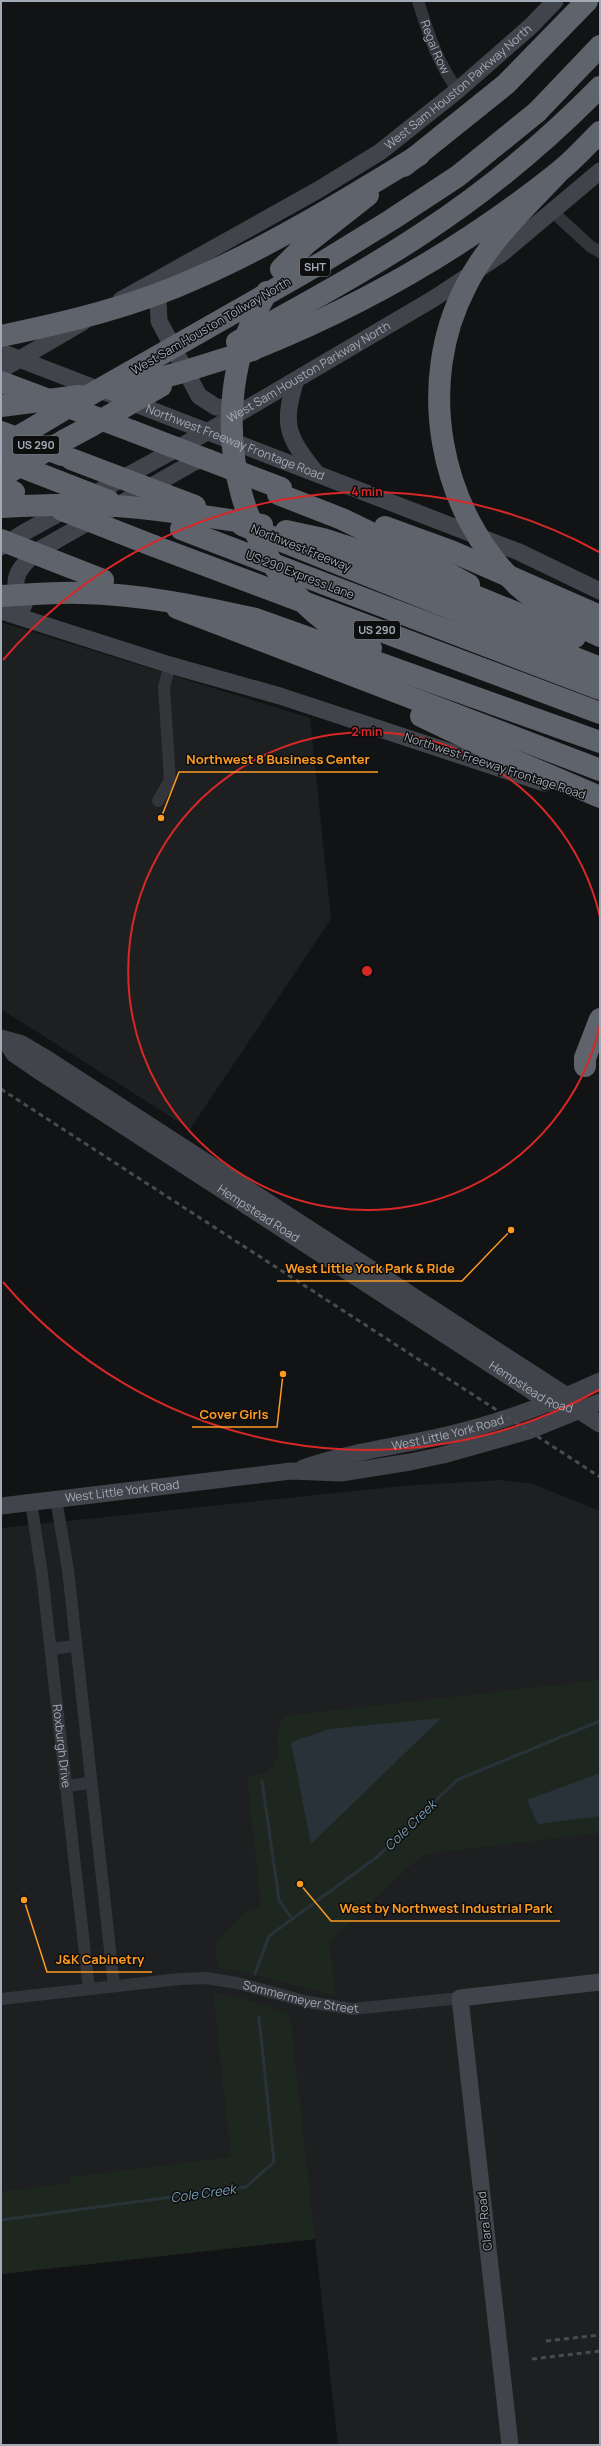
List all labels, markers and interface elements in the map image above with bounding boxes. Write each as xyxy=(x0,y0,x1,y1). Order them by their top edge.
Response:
street label: Regal Row xyxy=(417,18,454,77)
street label: West Sam Houston Parkway North xyxy=(381,20,535,153)
road number: SHT xyxy=(300,258,330,276)
street label: West Sam Houston Tollway North xyxy=(128,273,294,378)
street label: West Sam Houston Parkway North xyxy=(223,317,393,427)
street label: Northwest Freeway Frontage Road xyxy=(144,400,327,484)
road number: US 290 xyxy=(13,436,59,454)
text: 4 min xyxy=(351,483,383,500)
street label: Northwest Freeway xyxy=(249,520,354,576)
street label: US 290 Express Lane xyxy=(243,546,357,603)
road number: US 290 xyxy=(354,621,400,639)
text: 2 min xyxy=(351,723,383,740)
street label: Northwest Freeway Frontage Road xyxy=(402,728,588,803)
callout: Northwest 8 Business Center xyxy=(179,747,378,772)
text: Northwest 8 Business Center xyxy=(186,750,370,768)
centre of rings xyxy=(360,964,374,978)
street label: Hempstead Road xyxy=(214,1180,303,1246)
callout: West Little York Park & Ride xyxy=(277,1256,462,1281)
text: West Little York Park & Ride xyxy=(285,1259,455,1277)
street label: Hempstead Road xyxy=(486,1357,575,1417)
callout: Cover Girls xyxy=(192,1402,277,1427)
text: Cover Girls xyxy=(200,1405,268,1423)
street label: West Little York Road xyxy=(390,1411,506,1454)
street label: West Little York Road xyxy=(64,1476,180,1506)
street label: Roxburgh Drive xyxy=(49,1703,75,1789)
water label: Cole Creek xyxy=(380,1794,442,1854)
callout: West by Northwest Industrial Park xyxy=(331,1896,560,1921)
text: West by Northwest Industrial Park xyxy=(340,1899,553,1917)
callout: J&K Cabinetry xyxy=(47,1947,152,1972)
text: J&K Cabinetry xyxy=(56,1950,145,1968)
street label: Sommermeyer Street xyxy=(241,1976,360,2017)
water label: Cole Creek xyxy=(169,2179,239,2206)
street label: Clara Road xyxy=(473,2190,496,2252)

